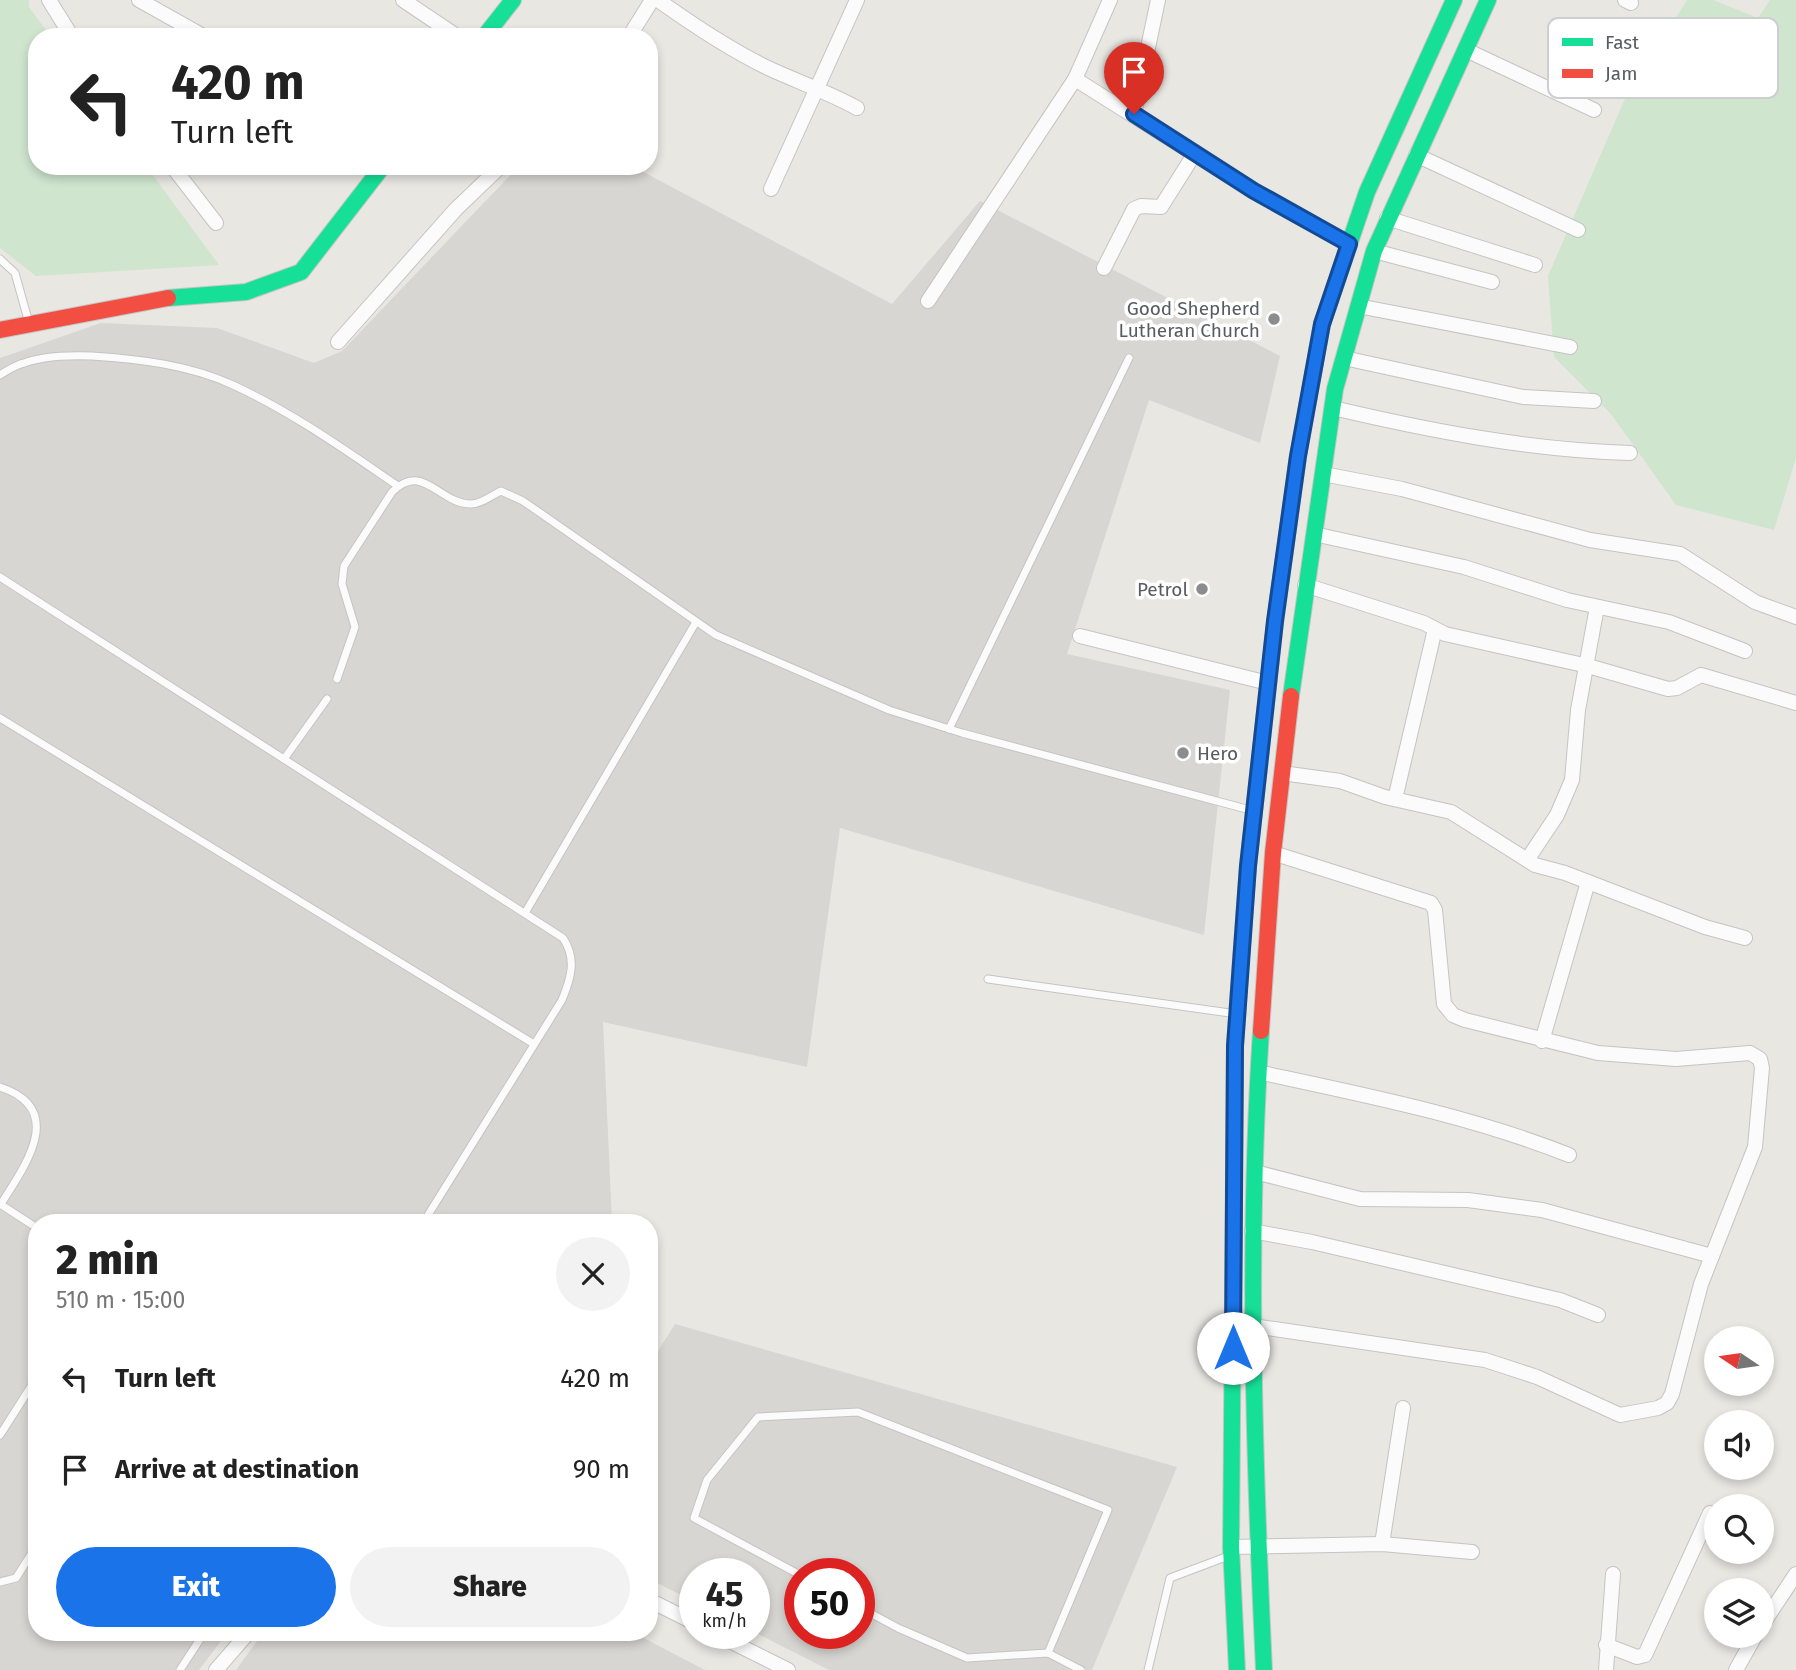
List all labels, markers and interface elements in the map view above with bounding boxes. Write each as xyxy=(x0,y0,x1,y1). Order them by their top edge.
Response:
legend xyxy=(1548,18,1778,98)
text: Fast xyxy=(1605,31,1639,54)
pin xyxy=(1104,42,1164,114)
text: 420 m xyxy=(171,53,305,112)
icon: arrive xyxy=(1115,53,1153,91)
icon: left xyxy=(56,56,147,147)
text: Jam xyxy=(1605,62,1637,85)
text: Turn left xyxy=(171,113,293,151)
place label: Good Shepherd Lutheran Church xyxy=(1119,297,1260,342)
marker: Good Shepherd Lutheran Church xyxy=(1266,311,1282,327)
place label: Petrol xyxy=(1137,578,1188,601)
marker: Petrol xyxy=(1194,581,1210,597)
place label: Hero xyxy=(1197,742,1238,765)
marker: Hero xyxy=(1175,745,1191,761)
text: 2 min xyxy=(56,1235,159,1285)
button: close xyxy=(556,1237,630,1311)
text: 510 m · 15:00 xyxy=(56,1286,185,1314)
position arrow xyxy=(1196,1311,1270,1385)
north arrow xyxy=(1704,1326,1774,1396)
map controls xyxy=(1704,1326,1774,1648)
icon: left xyxy=(56,1360,94,1398)
text: Turn left xyxy=(115,1363,216,1394)
text: 420 m xyxy=(560,1363,630,1394)
button: sound xyxy=(1704,1410,1774,1480)
icon: arrive xyxy=(56,1451,94,1489)
text: Arrive at destination xyxy=(115,1454,359,1485)
text: 90 m xyxy=(573,1454,630,1485)
button: search xyxy=(1704,1494,1774,1564)
button: Exit xyxy=(56,1547,336,1627)
button: Share xyxy=(350,1547,630,1627)
speed limit sign: 50 xyxy=(784,1558,875,1649)
text: 45 xyxy=(705,1573,744,1615)
button: layers xyxy=(1704,1578,1774,1648)
text: km/h xyxy=(702,1610,747,1632)

